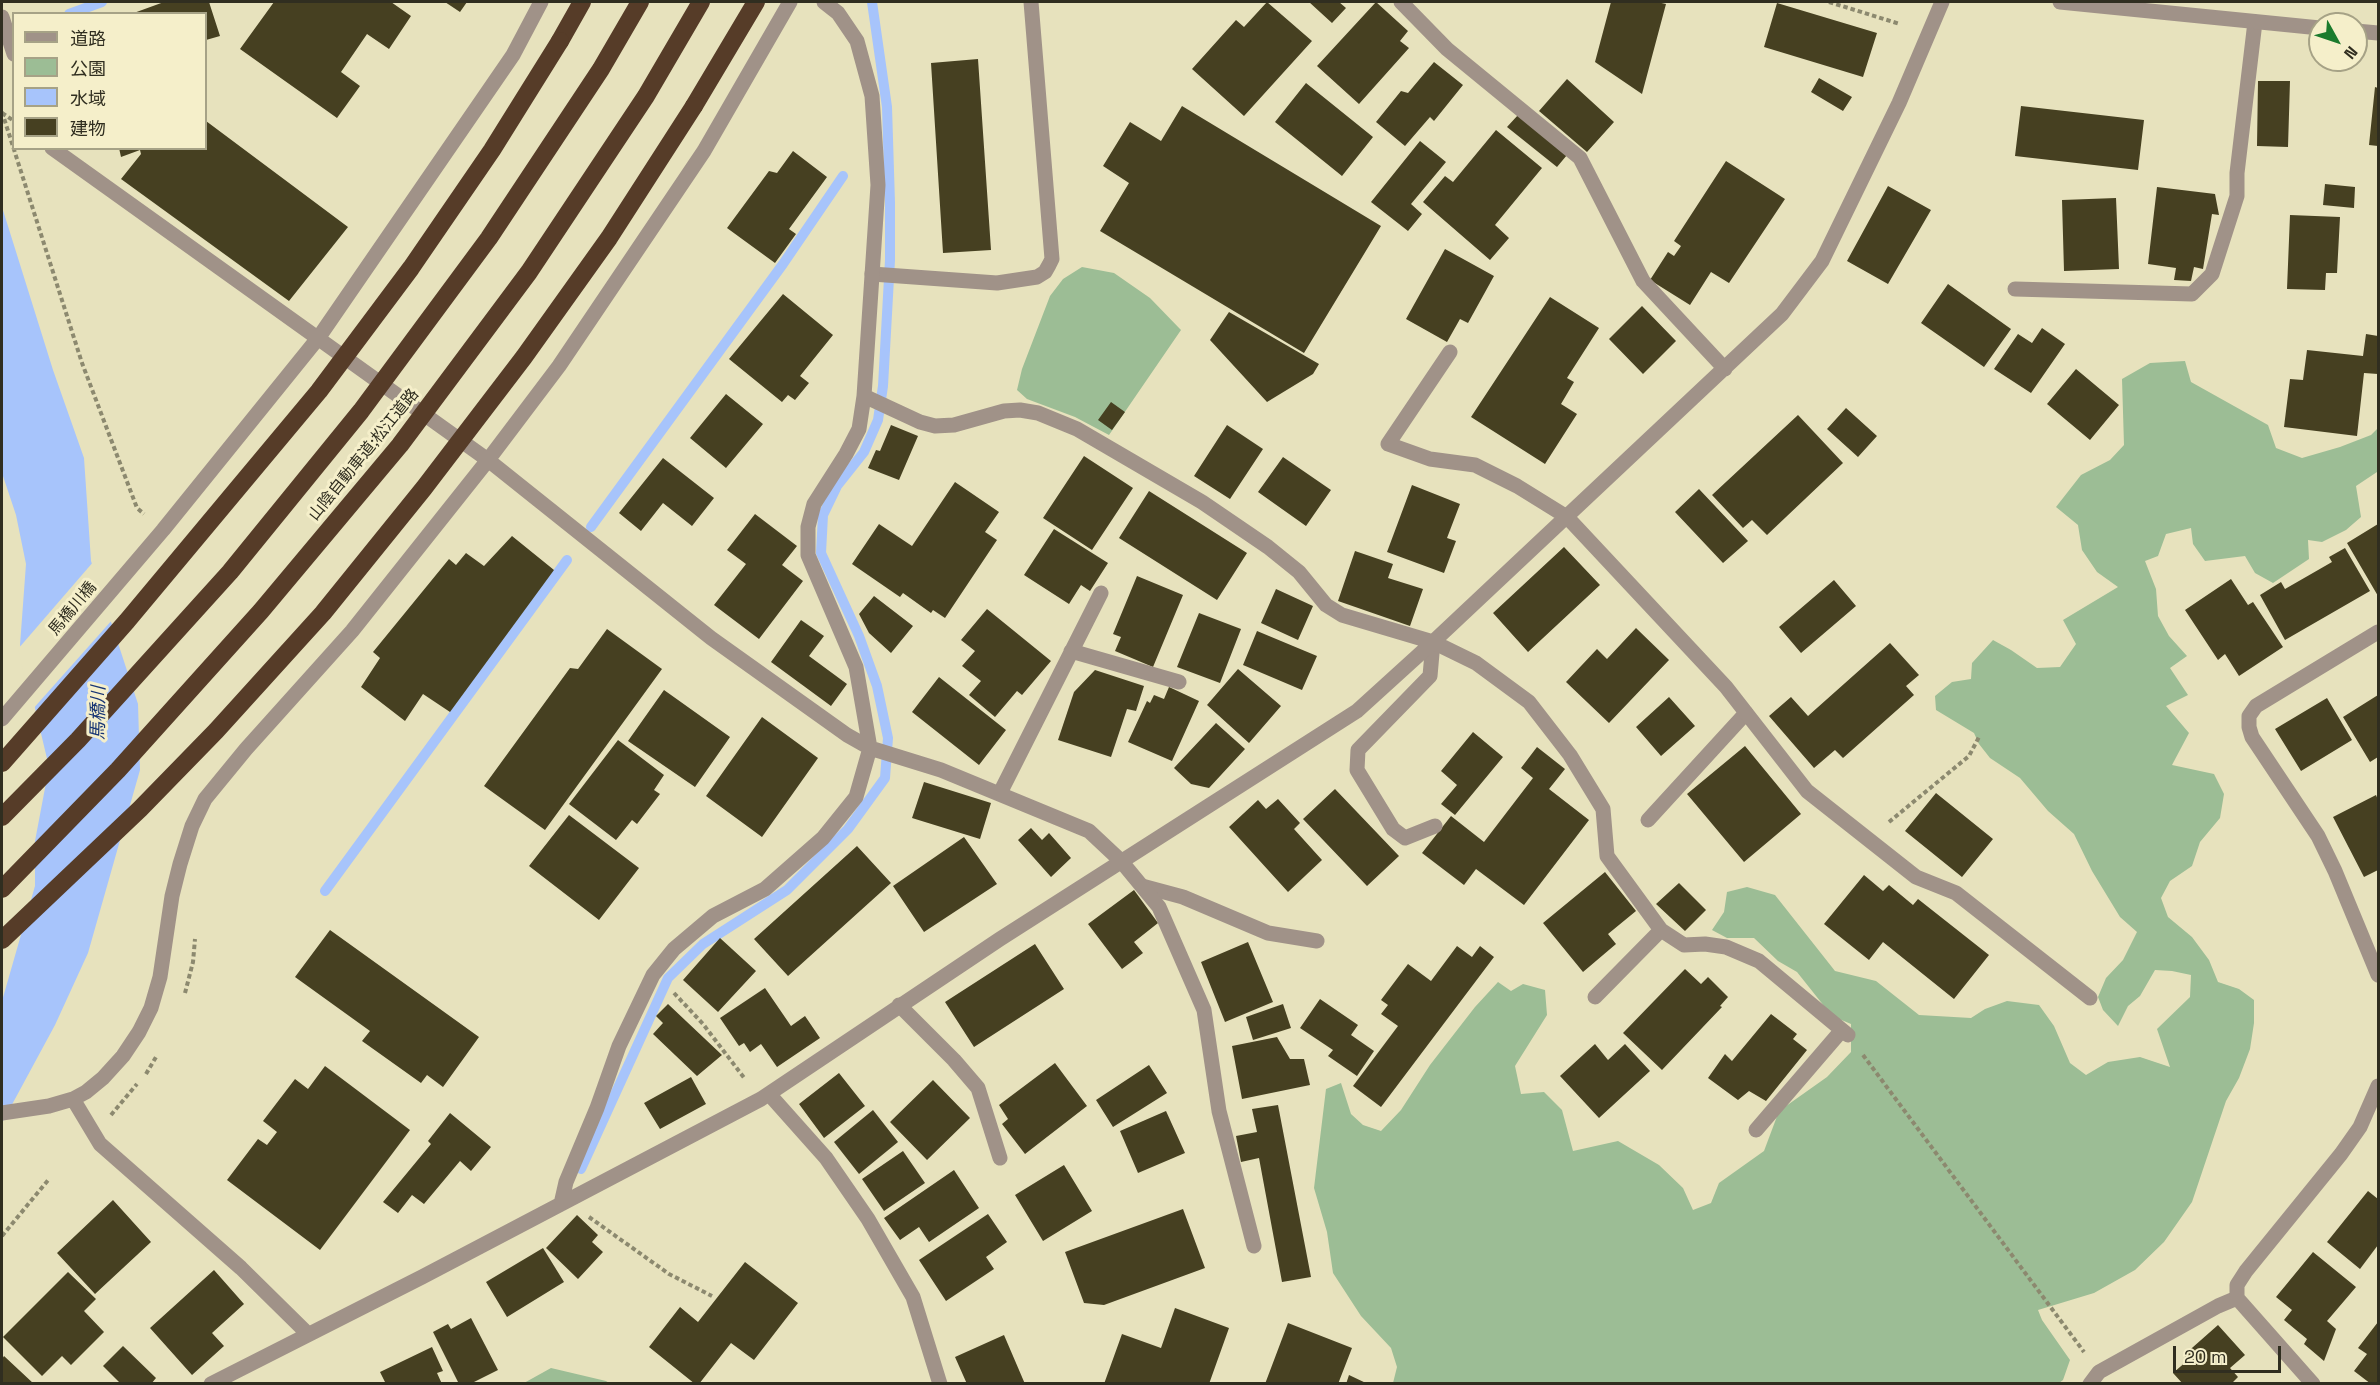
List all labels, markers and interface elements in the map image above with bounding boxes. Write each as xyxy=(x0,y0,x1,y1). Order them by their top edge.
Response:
legend xyxy=(12,12,207,150)
north arrow xyxy=(2308,12,2368,72)
text: 道路 xyxy=(70,27,106,50)
text: N xyxy=(2339,42,2362,63)
text: 公園 xyxy=(70,57,106,80)
text: 水域 xyxy=(70,87,106,110)
text: 建物 xyxy=(70,117,106,140)
street label: 山陰自動車道;松江道路 xyxy=(305,385,423,525)
street label: 馬橋川橋 xyxy=(45,578,101,640)
water label: 馬橋川 xyxy=(88,686,110,740)
scale bar xyxy=(2176,1334,2284,1372)
text: 20 m xyxy=(2184,1345,2227,1368)

